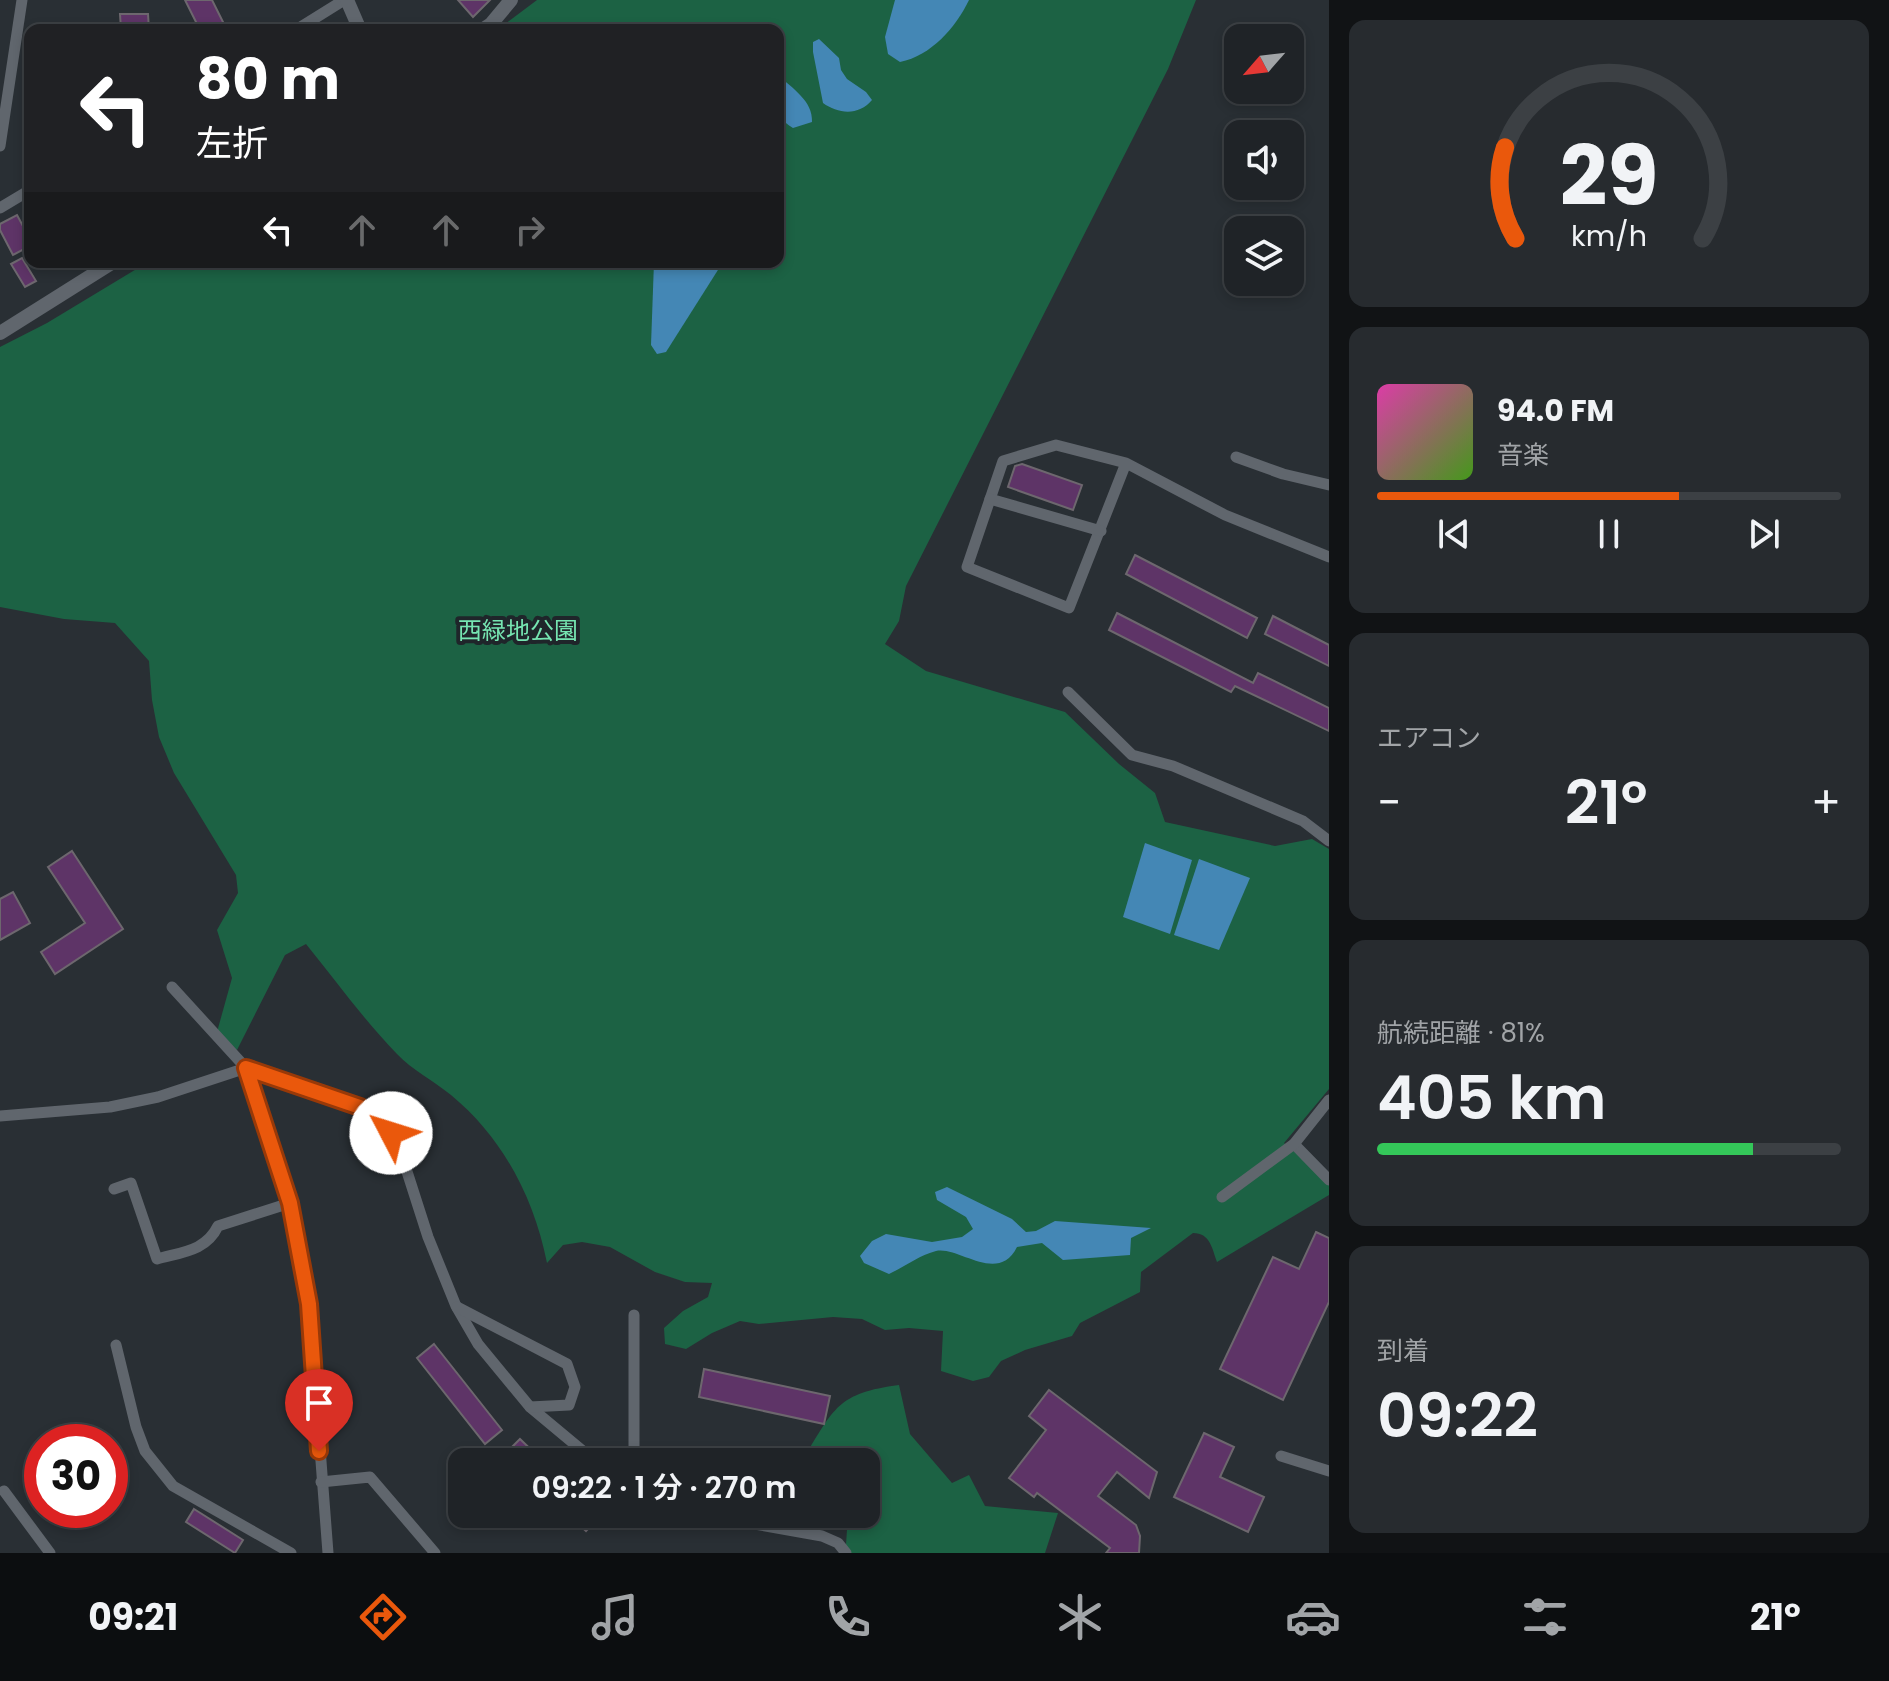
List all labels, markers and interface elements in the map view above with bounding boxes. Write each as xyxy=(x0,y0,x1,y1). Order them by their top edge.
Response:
north arrow xyxy=(1224,24,1304,104)
map controls xyxy=(1224,24,1304,296)
text: 80 m xyxy=(196,40,340,119)
icon: left xyxy=(64,56,168,160)
text: 左折 xyxy=(196,118,268,169)
text: 29 xyxy=(1560,118,1658,234)
button: sound xyxy=(1224,120,1304,200)
icon: left xyxy=(256,208,300,252)
icon: ahead xyxy=(340,208,384,252)
icon: ahead xyxy=(424,208,468,252)
icon: right xyxy=(508,208,552,252)
button: layers xyxy=(1224,216,1304,296)
text: km/h xyxy=(1571,216,1647,256)
text: 94.0 FM xyxy=(1497,389,1614,432)
text: 音楽 xyxy=(1497,437,1549,473)
icon: previous xyxy=(1432,512,1476,556)
icon: pause xyxy=(1587,512,1631,556)
icon: next xyxy=(1742,512,1786,556)
park label: 西緑地公園 xyxy=(458,614,578,647)
text: エアコン xyxy=(1377,720,1481,756)
text: 21° xyxy=(1565,761,1648,845)
text: − xyxy=(1377,772,1401,833)
text: + xyxy=(1811,772,1841,833)
text: 航続距離 · 81% xyxy=(1377,1015,1545,1051)
text: 405 km xyxy=(1377,1056,1606,1140)
position arrow xyxy=(349,1091,433,1175)
text: 到着 xyxy=(1377,1333,1429,1369)
pin xyxy=(285,1369,353,1451)
text: 09:22 xyxy=(1377,1374,1538,1458)
icon: arrive xyxy=(297,1381,341,1425)
speed limit sign: 30 xyxy=(24,1424,128,1528)
text: 09:22 · 1 分 · 270 m xyxy=(532,1466,796,1509)
icon: directions xyxy=(355,1589,411,1645)
icon: music xyxy=(587,1589,643,1645)
icon: phone xyxy=(820,1589,876,1645)
icon: climate xyxy=(1052,1589,1108,1645)
icon: car xyxy=(1285,1589,1341,1645)
icon: filters xyxy=(1517,1589,1573,1645)
text: 09:21 xyxy=(88,1592,178,1643)
text: 21° xyxy=(1750,1592,1801,1643)

